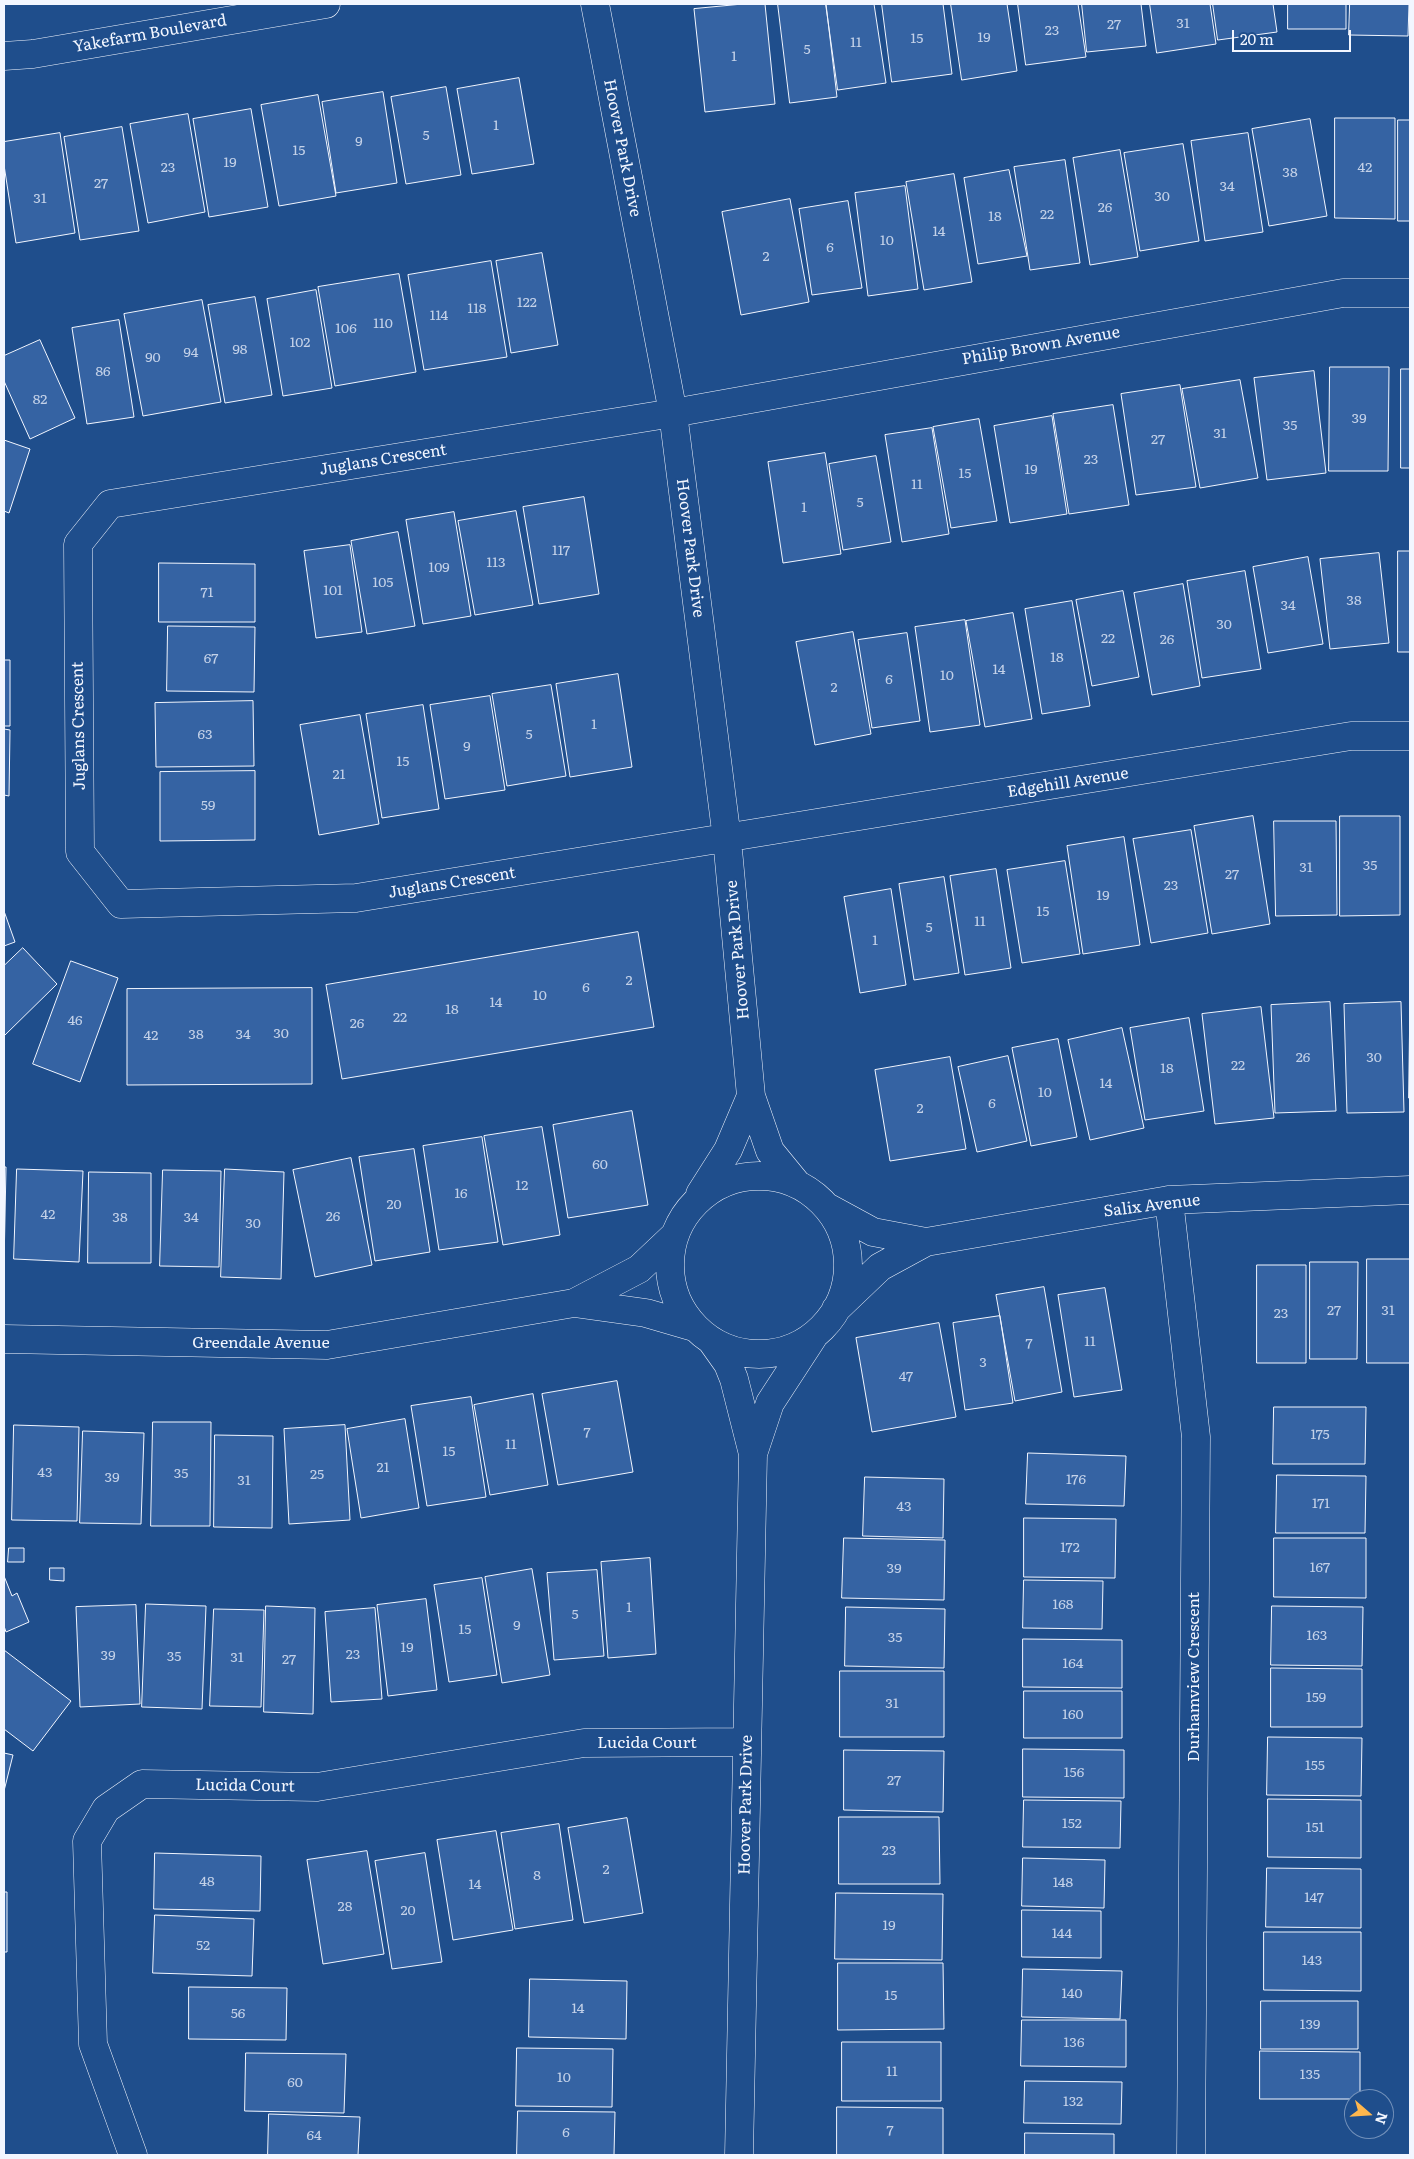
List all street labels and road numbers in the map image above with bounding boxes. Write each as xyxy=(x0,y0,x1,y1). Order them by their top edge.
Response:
street label: Yakefarm Boulevard xyxy=(72,11,228,57)
street label: Hoover Park Drive xyxy=(599,77,645,219)
street label: Philip Brown Avenue xyxy=(960,323,1122,369)
street label: Juglans Crescent xyxy=(318,440,448,480)
street label: Hoover Park Drive xyxy=(672,477,708,619)
street label: Juglans Crescent xyxy=(68,662,90,790)
street label: Edgehill Avenue xyxy=(1006,764,1130,802)
street label: Juglans Crescent xyxy=(387,863,517,903)
street label: Hoover Park Drive xyxy=(722,879,754,1021)
street label: Salix Avenue xyxy=(1103,1191,1201,1221)
street label: Greendale Avenue xyxy=(192,1333,330,1353)
street label: Durhamview Crescent xyxy=(1184,1592,1204,1762)
street label: Lucida Court xyxy=(597,1733,697,1753)
street label: Hoover Park Drive xyxy=(735,1735,757,1875)
street label: Lucida Court xyxy=(195,1776,295,1796)

